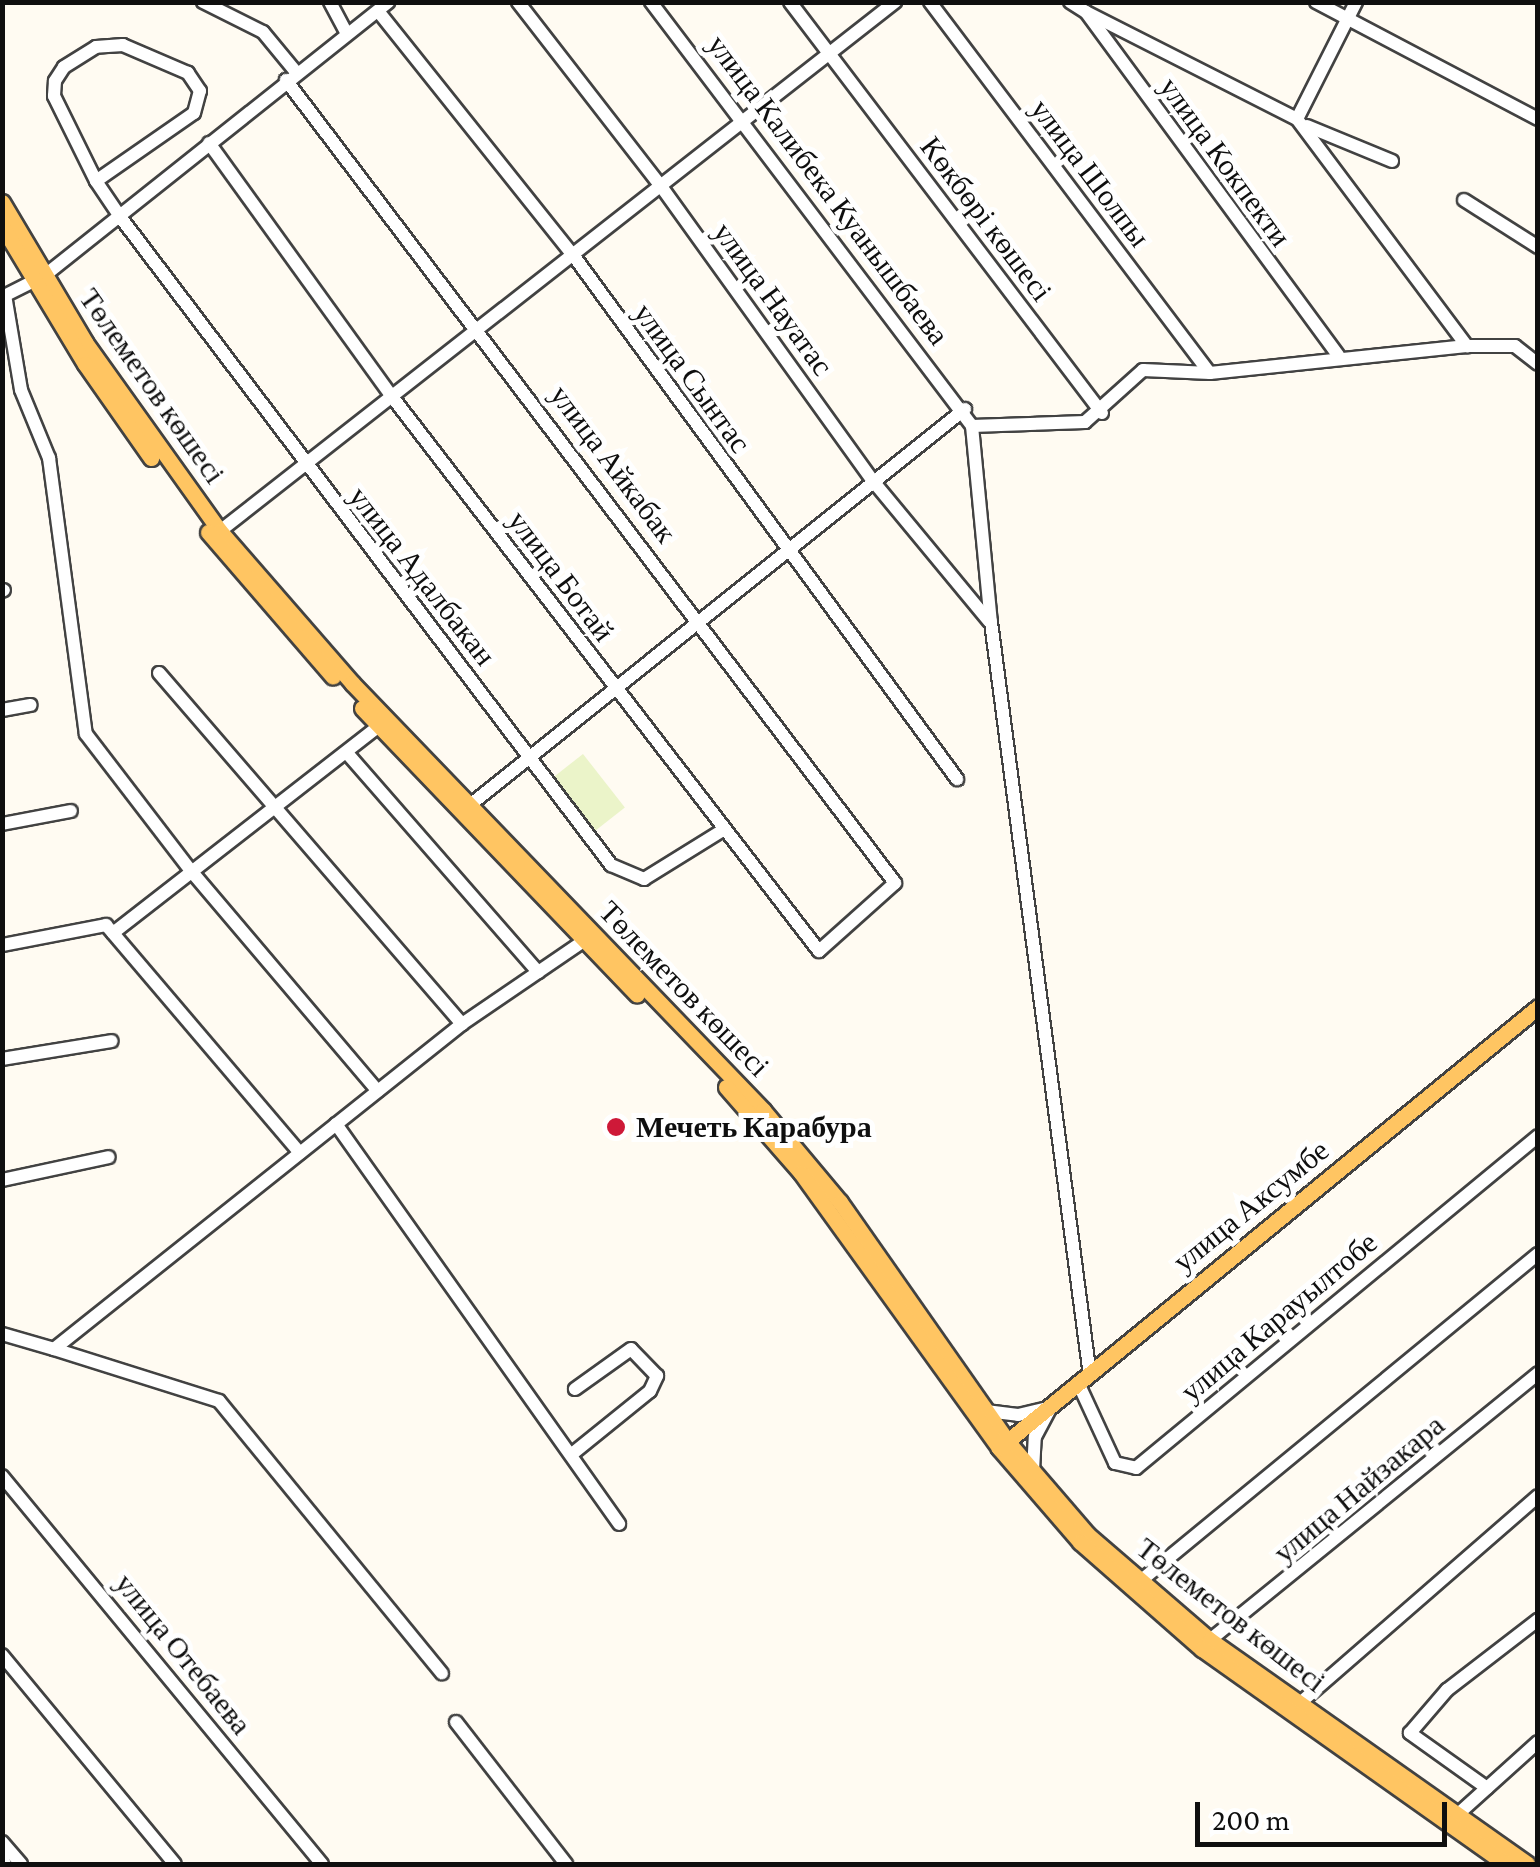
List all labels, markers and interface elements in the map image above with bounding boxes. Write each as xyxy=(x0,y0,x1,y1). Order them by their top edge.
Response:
street label: улица Калибека Куанышбаева xyxy=(700,28,956,352)
street label: улица Кокпекти xyxy=(1152,70,1298,254)
street label: улица Шолпы xyxy=(1023,92,1157,254)
street label: Көкбөрі көшесі xyxy=(913,130,1059,308)
street label: улица Науатас xyxy=(705,215,841,383)
street label: Төлеметов көшесі xyxy=(71,282,233,490)
street label: улица Сынтас xyxy=(626,296,758,460)
street label: улица Айкабак xyxy=(542,378,684,550)
street label: улица Адалбакан xyxy=(341,479,503,673)
street label: улица Ботай xyxy=(500,504,622,648)
street label: Төлеметов көшесі xyxy=(591,894,777,1084)
place label: Мечеть Карабура xyxy=(636,1109,872,1145)
marker: Мечеть Карабура xyxy=(605,1116,627,1138)
street label: улица Аксумбе xyxy=(1166,1132,1336,1280)
street label: улица Карауылтобе xyxy=(1173,1224,1385,1410)
street label: улица Найзакара xyxy=(1266,1407,1452,1571)
street label: Төлеметов көшесі xyxy=(1129,1530,1333,1700)
street label: улица Отебаева xyxy=(107,1566,259,1742)
scale bar xyxy=(1200,1782,1452,1844)
text: 200 m xyxy=(1212,1803,1290,1836)

